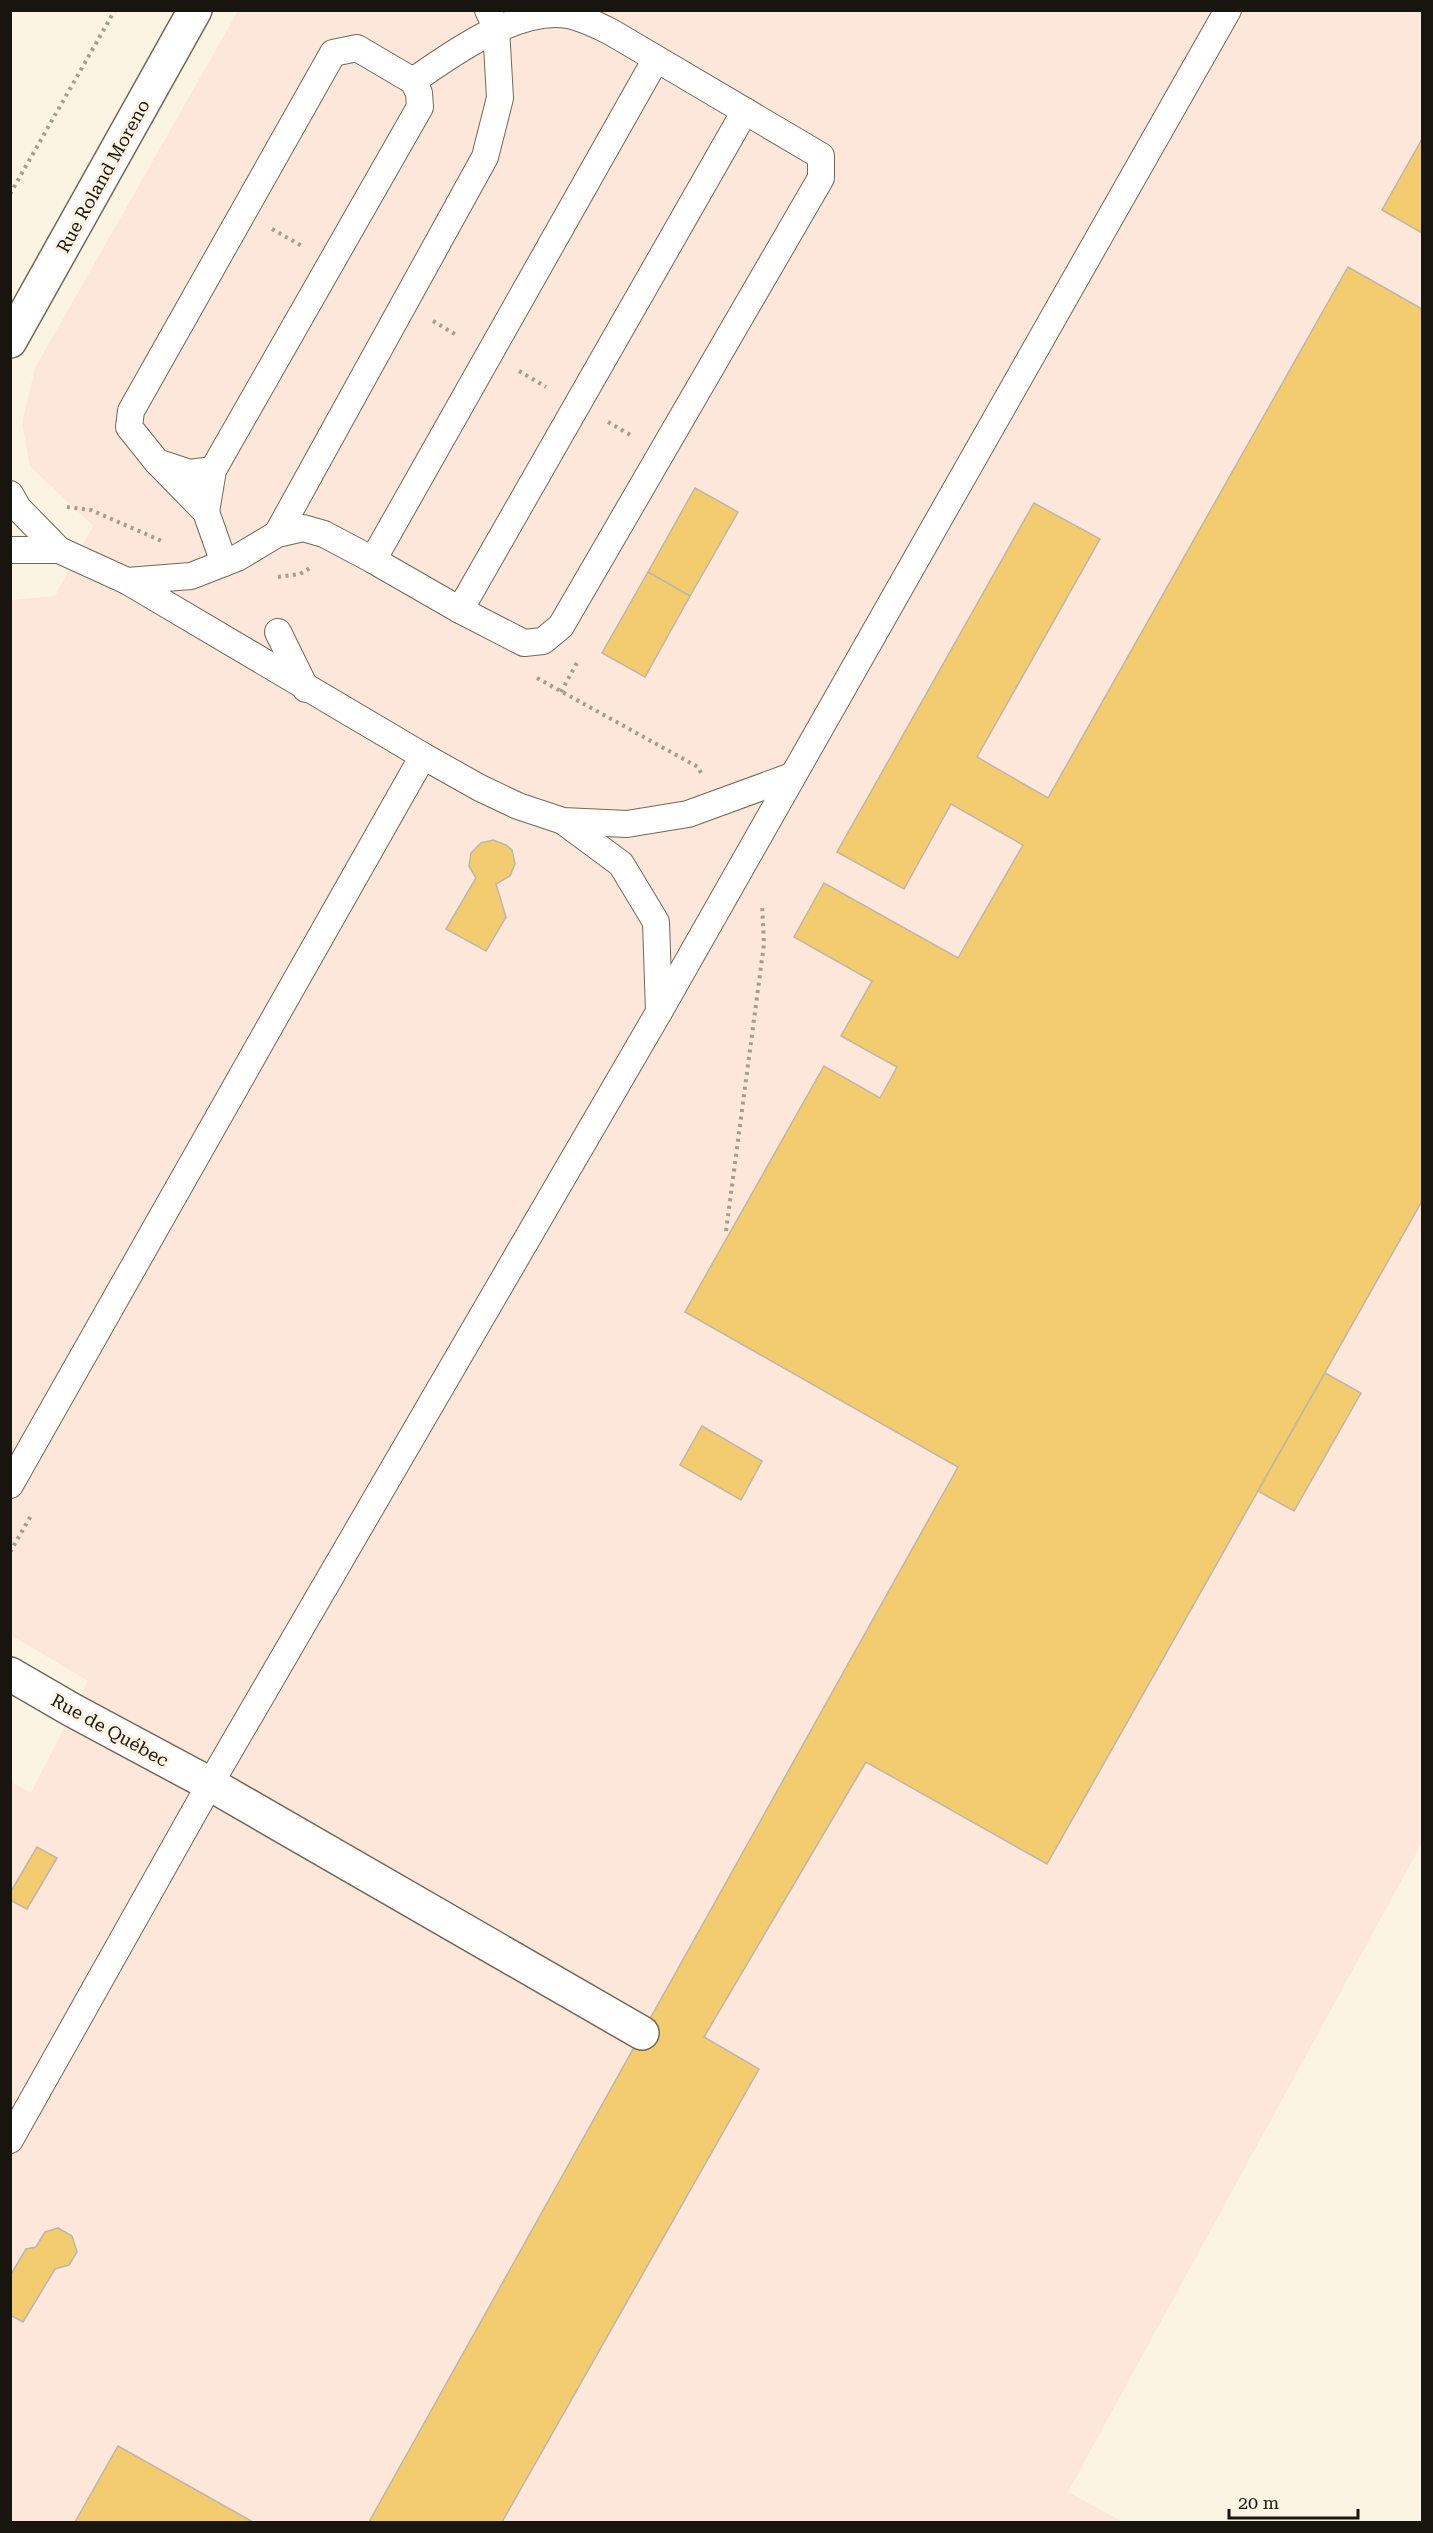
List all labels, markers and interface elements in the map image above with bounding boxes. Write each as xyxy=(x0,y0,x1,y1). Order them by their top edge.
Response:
street label: Rue Roland Moreno xyxy=(52,96,154,256)
street label: Rue de Québec xyxy=(48,1689,172,1771)
scale bar xyxy=(1229,2482,1358,2520)
text: 20 m xyxy=(1238,2492,1279,2513)

